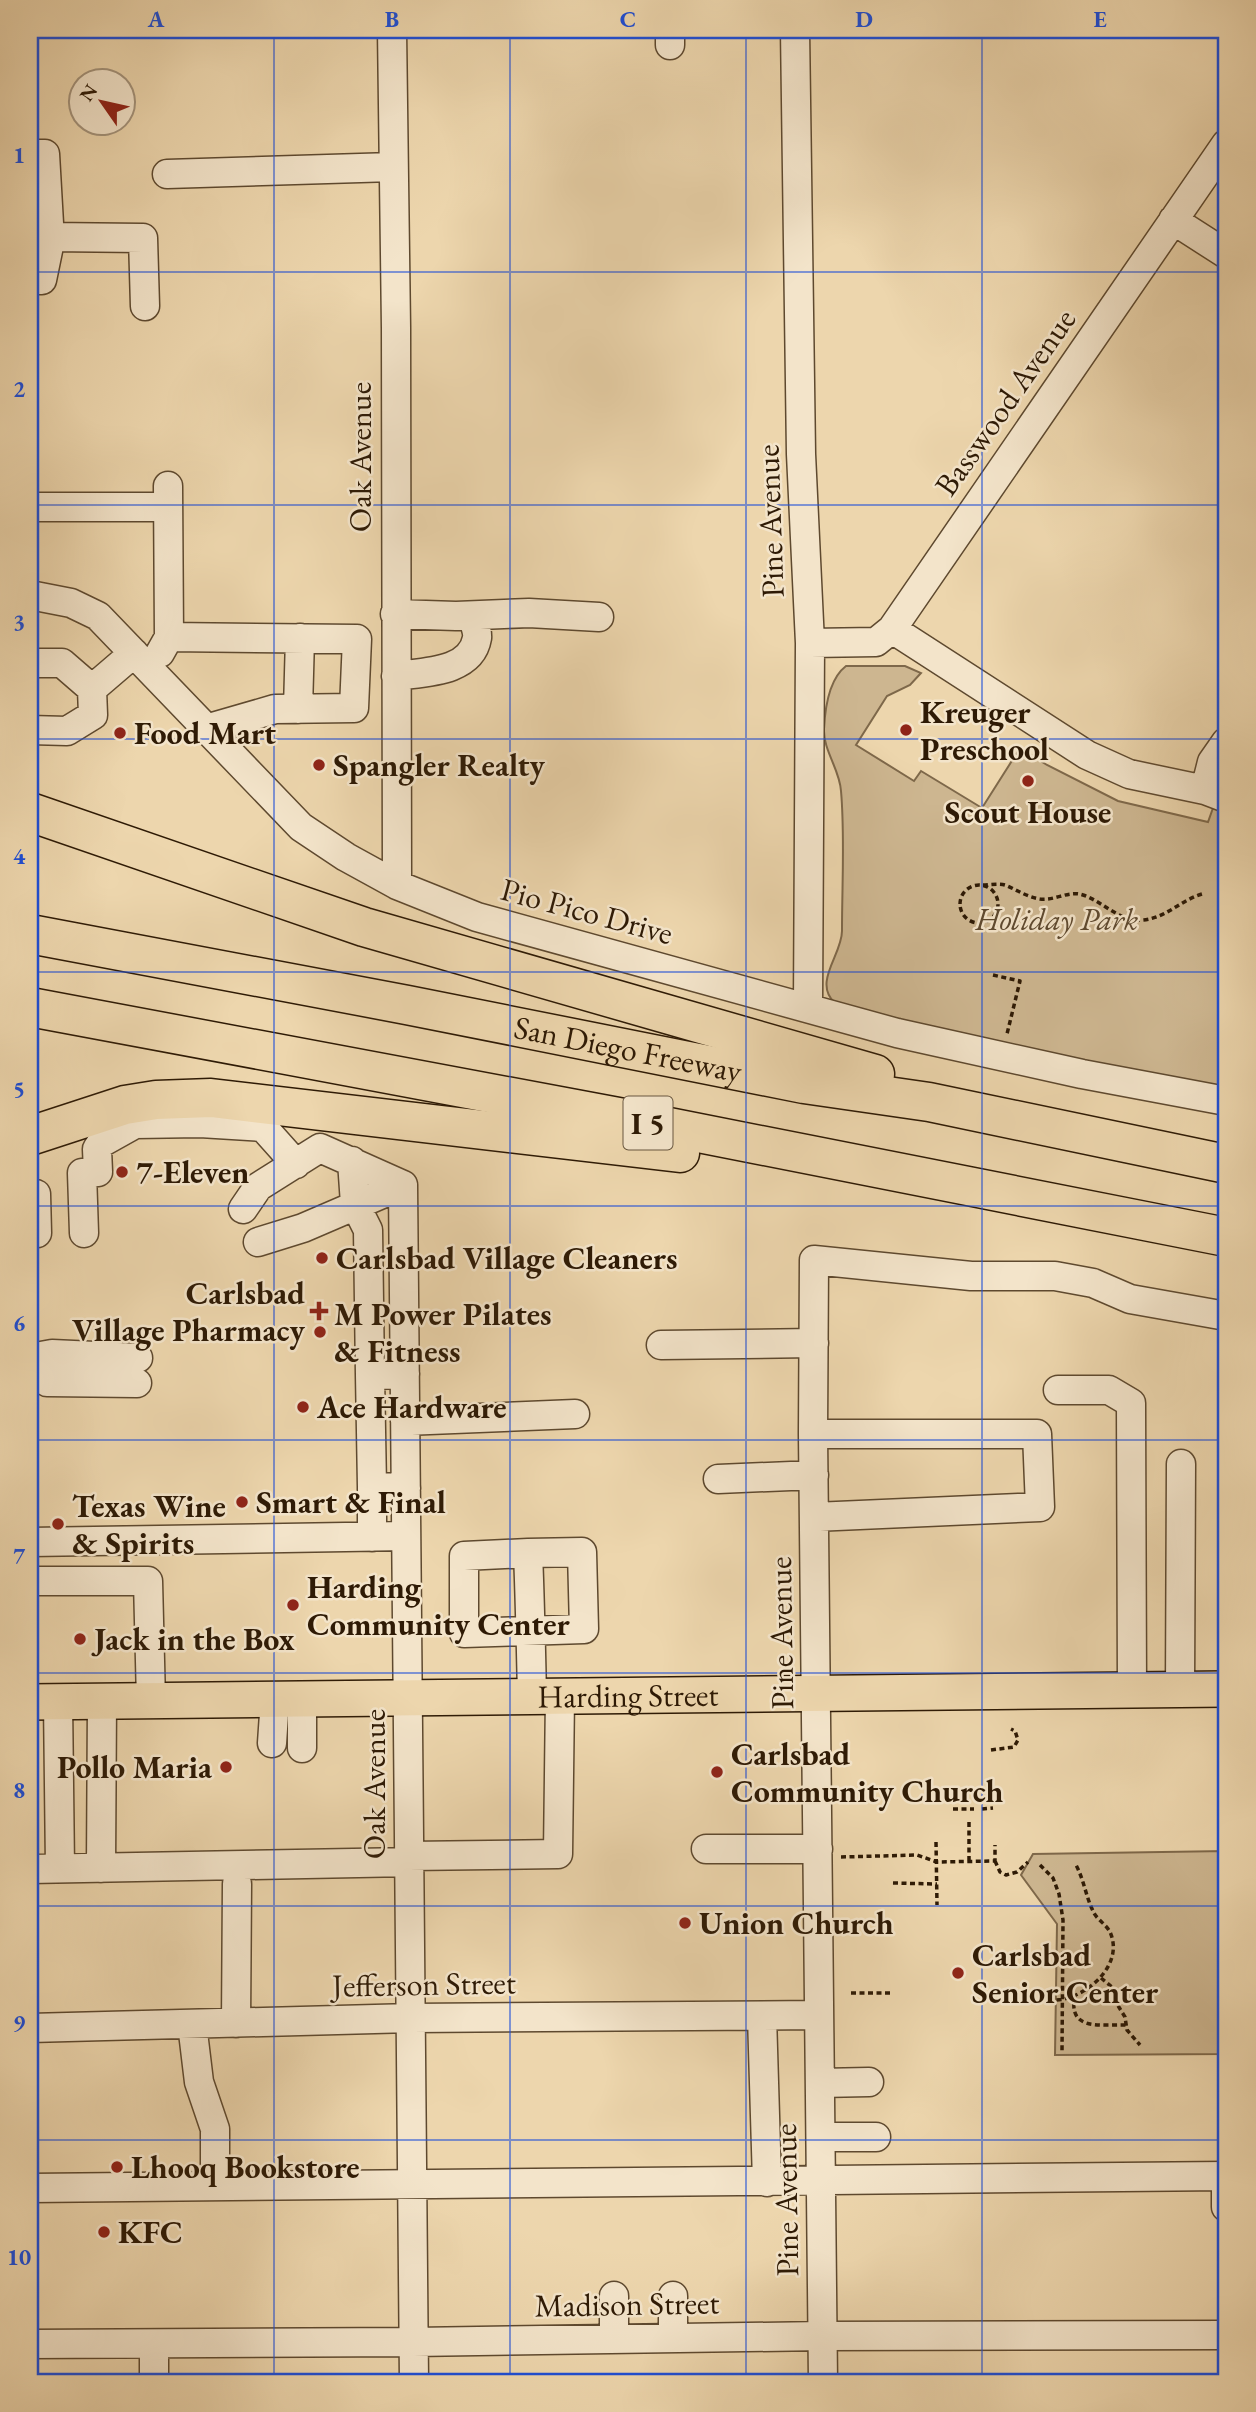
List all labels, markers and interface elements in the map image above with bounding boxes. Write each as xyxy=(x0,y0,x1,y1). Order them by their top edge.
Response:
text: A xyxy=(147,4,165,34)
text: B xyxy=(385,4,399,34)
text: C xyxy=(620,4,636,34)
text: D xyxy=(855,4,873,34)
text: E xyxy=(1093,4,1107,34)
north arrow xyxy=(66,66,136,136)
text: N xyxy=(74,79,103,106)
text: 1 xyxy=(13,140,25,170)
street label: Basswood Avenue xyxy=(925,300,1085,504)
text: 2 xyxy=(13,374,25,404)
street label: Oak Avenue xyxy=(339,382,381,532)
street label: Pine Avenue xyxy=(746,444,794,598)
text: 3 xyxy=(13,607,25,637)
place label: Kreuger Preschool xyxy=(920,691,1049,770)
place label: Food Mart xyxy=(134,712,276,754)
marker: Kreuger Preschool xyxy=(898,722,914,738)
marker: Food Mart xyxy=(112,725,128,741)
place label: Spangler Realty xyxy=(333,744,545,786)
marker: Spangler Realty xyxy=(311,757,327,773)
marker: Scout House xyxy=(1020,773,1036,789)
place label: Scout House xyxy=(945,791,1111,833)
text: 4 xyxy=(13,841,26,871)
street label: Pio Pico Drive xyxy=(496,868,678,954)
park label: Holiday Park xyxy=(975,898,1139,940)
street label: San Diego Freeway xyxy=(511,1006,747,1092)
text: 5 xyxy=(13,1074,25,1104)
road number: I 5 xyxy=(624,1096,672,1149)
place label: 7-Eleven xyxy=(136,1151,249,1193)
marker: 7-Eleven xyxy=(114,1164,130,1180)
place label: Carlsbad Village Cleaners xyxy=(336,1237,678,1279)
marker: Carlsbad Village Cleaners xyxy=(314,1250,330,1266)
place label: Carlsbad Village Pharmacy xyxy=(72,1272,306,1351)
place label: M Power Pilates & Fitness xyxy=(334,1293,552,1372)
marker: Carlsbad Village Pharmacy xyxy=(311,1303,327,1319)
text: 6 xyxy=(13,1308,25,1338)
marker: M Power Pilates & Fitness xyxy=(312,1324,328,1340)
place label: Ace Hardware xyxy=(316,1386,507,1428)
marker: Ace Hardware xyxy=(295,1399,311,1415)
place label: Smart & Final xyxy=(256,1481,446,1523)
place label: Texas Wine & Spirits xyxy=(72,1485,226,1564)
marker: Smart & Final xyxy=(234,1494,250,1510)
marker: Texas Wine & Spirits xyxy=(50,1516,66,1532)
text: 7 xyxy=(13,1541,26,1571)
street label: Pine Avenue xyxy=(759,1556,803,1710)
place label: Harding Community Center xyxy=(307,1566,571,1645)
marker: Harding Community Center xyxy=(285,1597,301,1613)
place label: Jack in the Box xyxy=(91,1618,295,1660)
marker: Jack in the Box xyxy=(72,1631,88,1647)
street label: Harding Street xyxy=(537,1674,719,1717)
street label: Oak Avenue xyxy=(353,1709,395,1859)
place label: Carlsbad Community Church xyxy=(731,1733,1004,1812)
place label: Pollo Maria xyxy=(57,1746,213,1788)
marker: Pollo Maria xyxy=(218,1759,234,1775)
marker: Carlsbad Community Church xyxy=(709,1764,725,1780)
text: 8 xyxy=(13,1775,25,1805)
place label: Union Church xyxy=(699,1902,894,1944)
marker: Union Church xyxy=(677,1915,693,1931)
place label: Carlsbad Senior Center xyxy=(972,1934,1159,2013)
street label: Jefferson Street xyxy=(329,1961,516,2007)
marker: Carlsbad Senior Center xyxy=(950,1965,966,1981)
text: 9 xyxy=(13,2008,25,2038)
street label: Pine Avenue xyxy=(764,2123,808,2277)
place label: Lhooq Bookstore xyxy=(131,2146,360,2188)
marker: Lhooq Bookstore xyxy=(109,2159,125,2175)
place label: KFC xyxy=(118,2211,183,2253)
marker: KFC xyxy=(96,2224,112,2240)
text: 10 xyxy=(7,2242,31,2272)
street label: Madison Street xyxy=(534,2281,720,2327)

